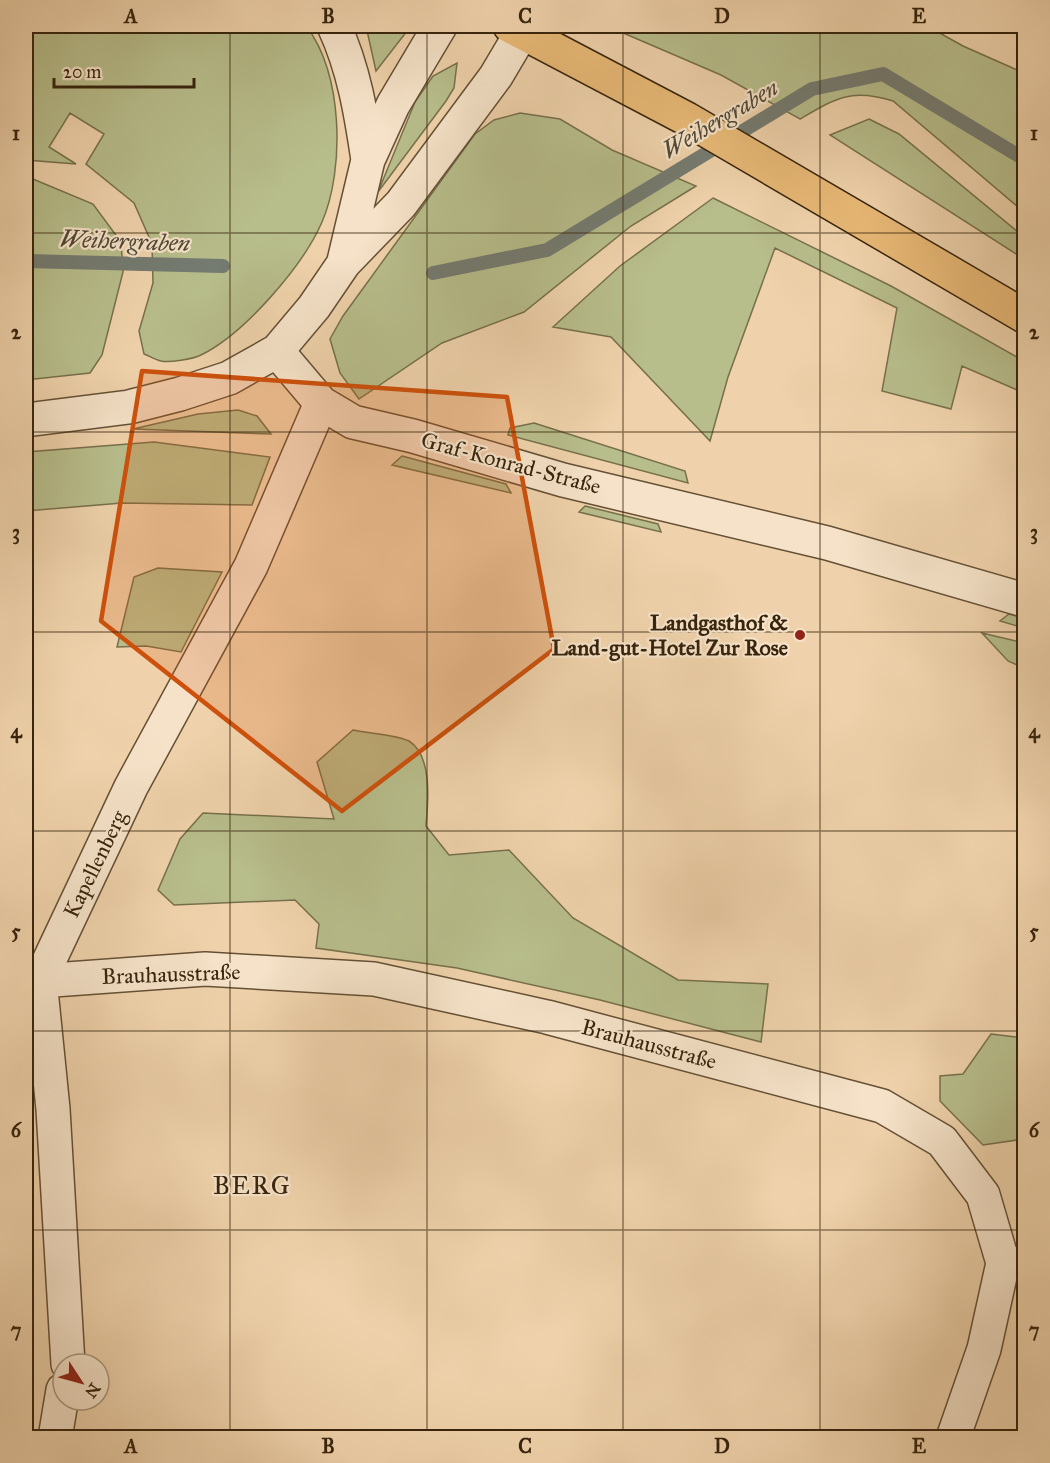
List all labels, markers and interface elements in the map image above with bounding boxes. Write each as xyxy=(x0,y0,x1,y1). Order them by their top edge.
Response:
text: A xyxy=(122,4,138,28)
text: B xyxy=(321,4,335,28)
text: C xyxy=(518,4,532,28)
text: D xyxy=(714,4,730,28)
text: E xyxy=(912,4,927,28)
scale bar xyxy=(54,51,194,89)
text: 20 m xyxy=(63,61,101,83)
water label: Weihergraben xyxy=(656,72,784,165)
text: 1 xyxy=(12,121,20,145)
text: 1 xyxy=(1030,121,1038,145)
water label: Weihergraben xyxy=(59,224,191,258)
text: 2 xyxy=(11,320,22,344)
text: 2 xyxy=(1029,320,1040,344)
street label: Graf-Konrad-Straße xyxy=(418,426,604,500)
text: 3 xyxy=(12,520,20,545)
text: 3 xyxy=(1030,520,1038,545)
place label: Landgasthof & Land-gut-Hotel Zur Rose xyxy=(552,609,788,661)
marker: Landgasthof & Land-gut-Hotel Zur Rose xyxy=(793,628,807,642)
text: 4 xyxy=(10,719,22,744)
text: 4 xyxy=(1028,719,1040,744)
street label: Kapellenberg xyxy=(57,805,133,922)
text: 5 xyxy=(11,919,21,943)
text: 5 xyxy=(1029,919,1039,943)
street label: Brauhausstraße xyxy=(101,958,241,990)
street label: Brauhausstraße xyxy=(578,1013,720,1075)
text: 6 xyxy=(11,1118,23,1142)
text: 6 xyxy=(1029,1118,1041,1142)
district label: BERG xyxy=(213,1169,291,1201)
text: 7 xyxy=(11,1318,22,1342)
text: 7 xyxy=(1029,1318,1040,1342)
north arrow xyxy=(51,1352,111,1412)
text: N xyxy=(81,1379,104,1402)
text: A xyxy=(122,1434,138,1458)
text: B xyxy=(321,1434,335,1458)
text: C xyxy=(518,1434,532,1458)
text: D xyxy=(714,1434,730,1458)
text: E xyxy=(912,1434,927,1458)

